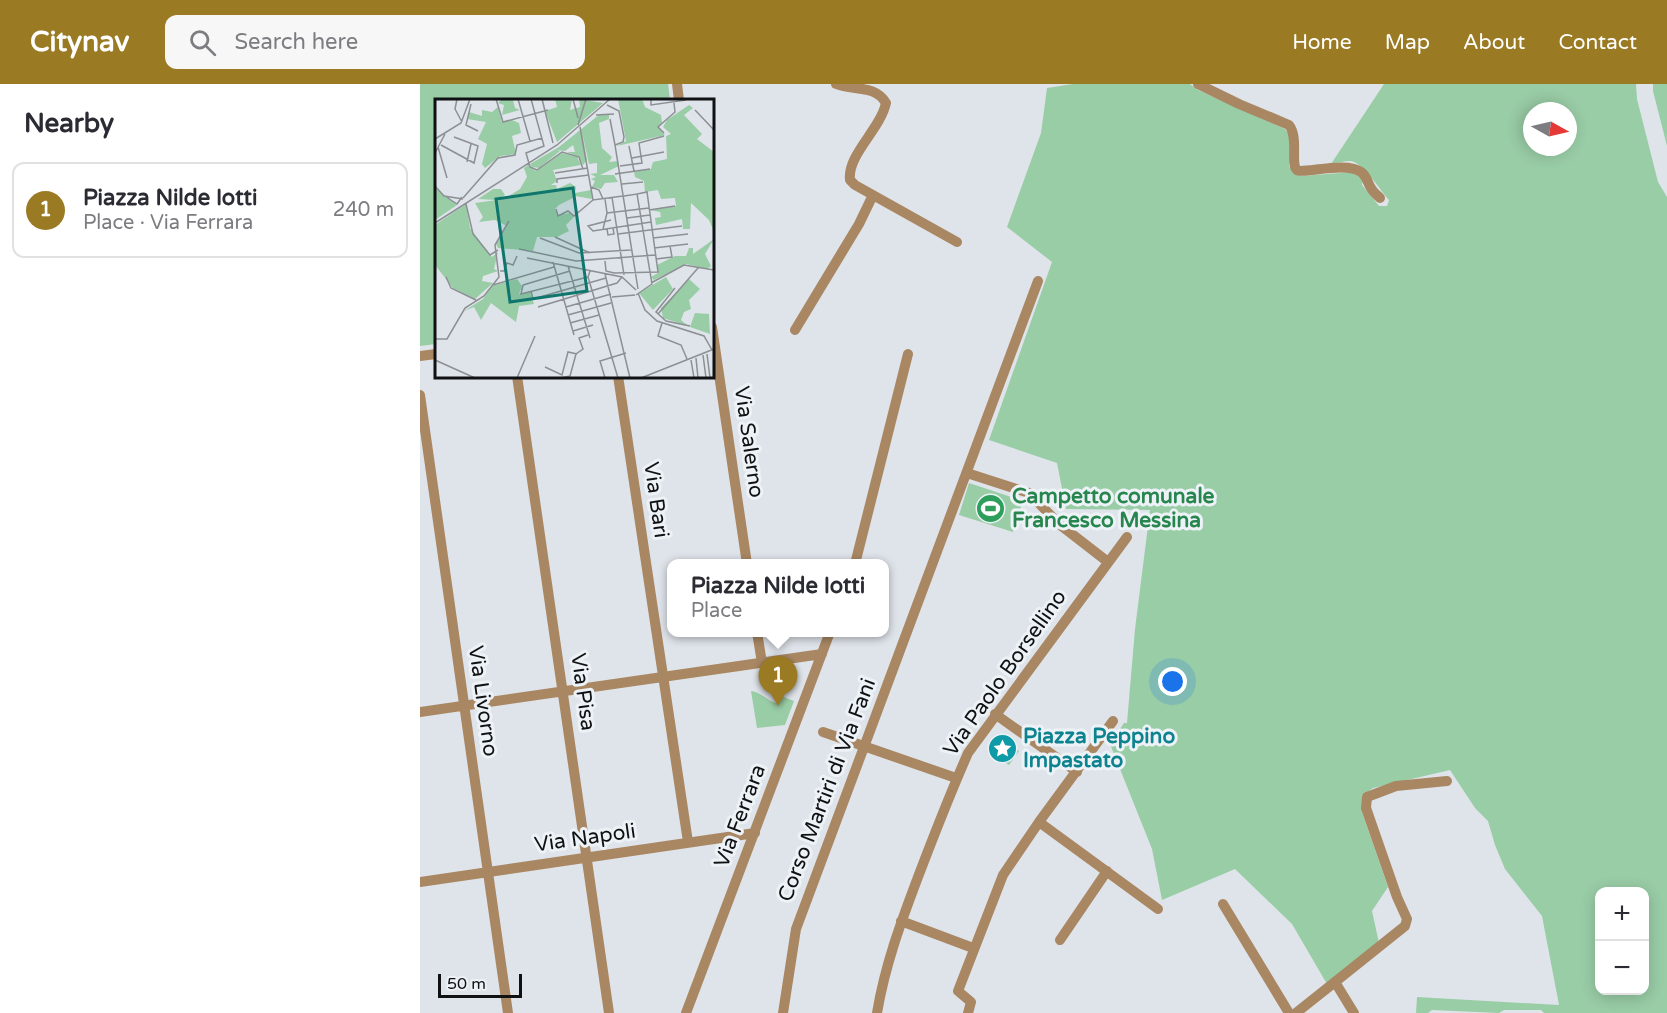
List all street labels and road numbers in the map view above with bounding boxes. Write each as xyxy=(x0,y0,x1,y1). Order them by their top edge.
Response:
street label: Via Salerno xyxy=(729,385,769,499)
street label: Via Bari xyxy=(638,460,674,540)
street label: Via Paolo Borsellino xyxy=(938,585,1072,761)
street label: Via Livorno xyxy=(463,644,503,758)
street label: Via Pisa xyxy=(565,652,601,732)
street label: Corso Martiri di Via Fani xyxy=(773,675,881,905)
street label: Via Ferrara xyxy=(709,761,771,871)
street label: Via Napoli xyxy=(533,819,637,857)

